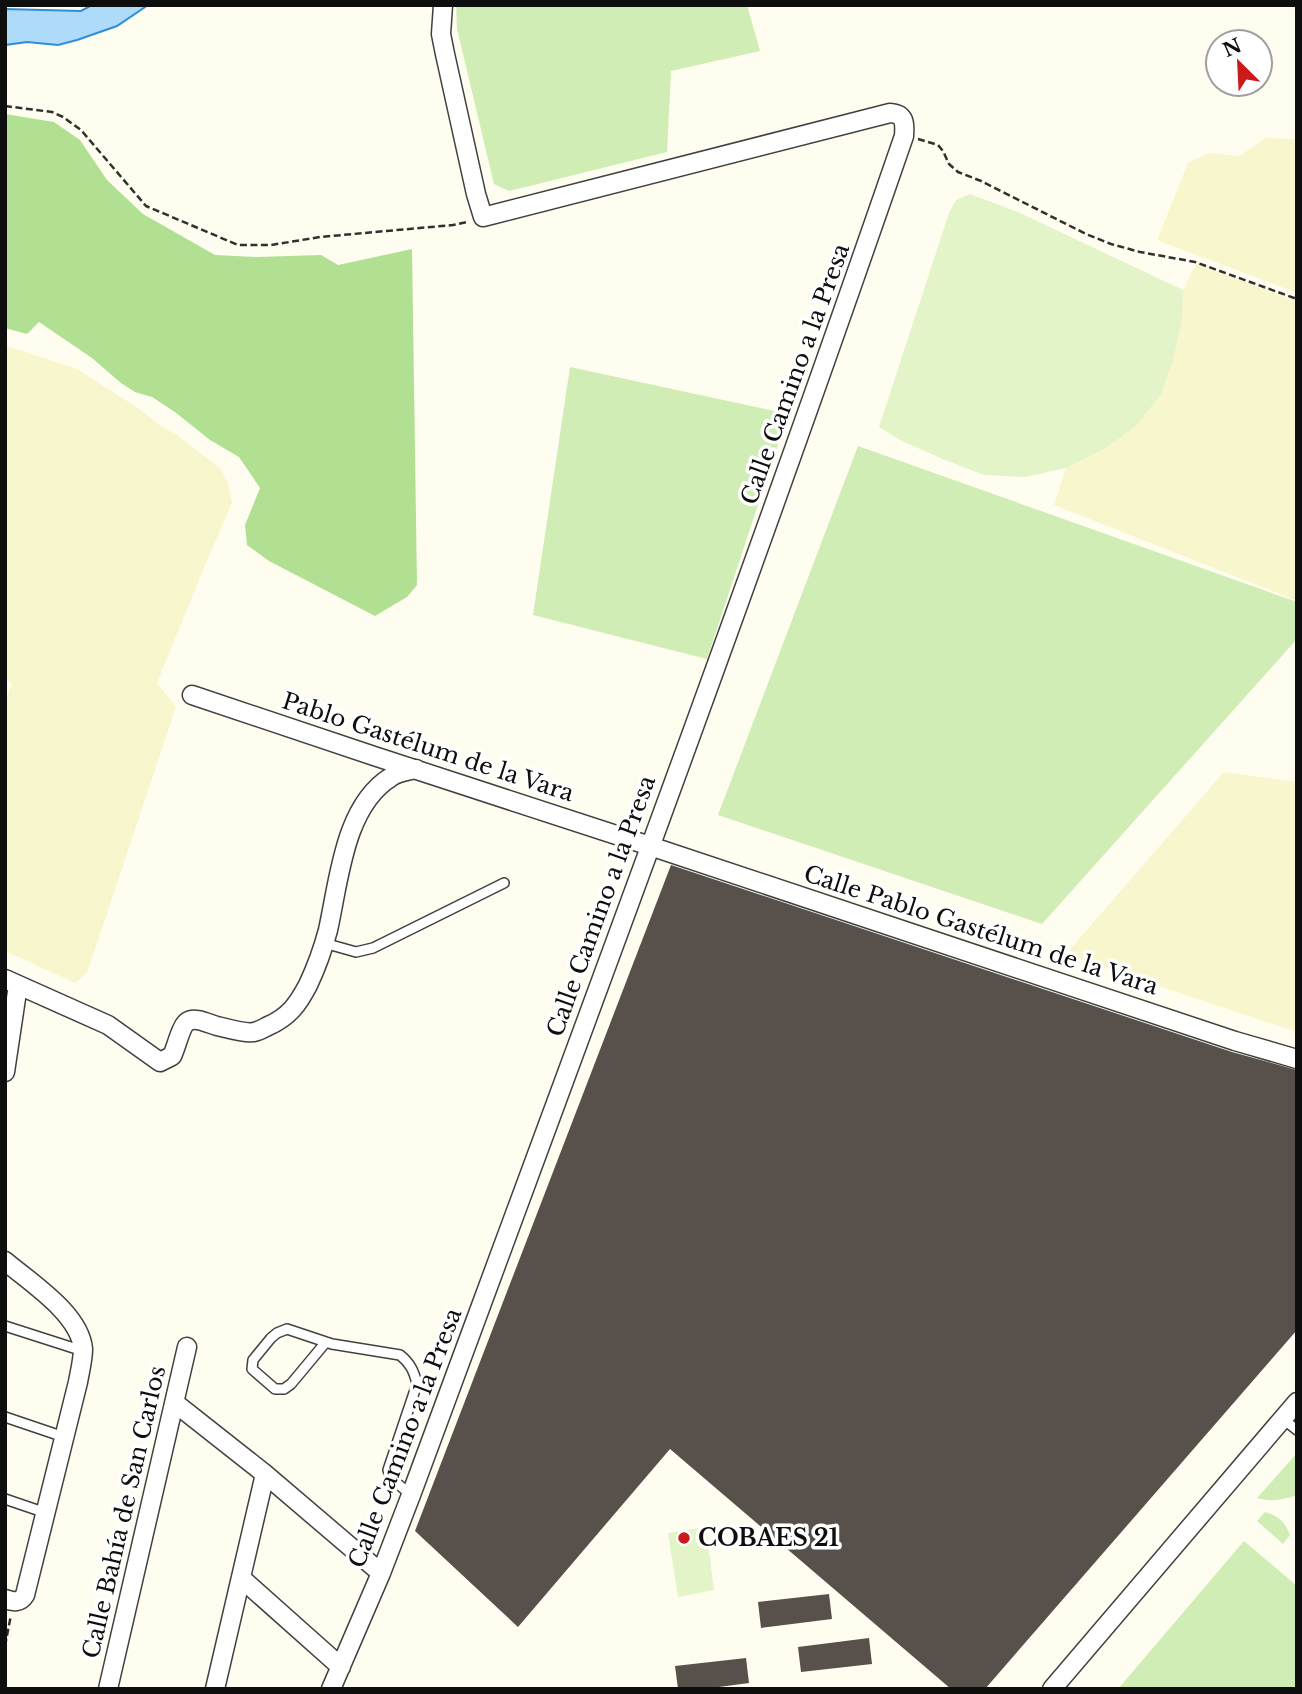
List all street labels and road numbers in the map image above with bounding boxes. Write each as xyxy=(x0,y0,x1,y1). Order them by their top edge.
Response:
street label: Calle Camino a la Presa xyxy=(735,239,855,508)
street label: Pablo Gastélum de la Vara xyxy=(279,687,578,808)
street label: Calle Camino a la Presa xyxy=(541,771,661,1040)
street label: Calle Pablo Gastélum de la Vara xyxy=(800,859,1162,1001)
street label: Calle Camino a la Presa xyxy=(343,1304,468,1572)
street label: Calle Bahía de San Carlos xyxy=(77,1363,171,1661)

